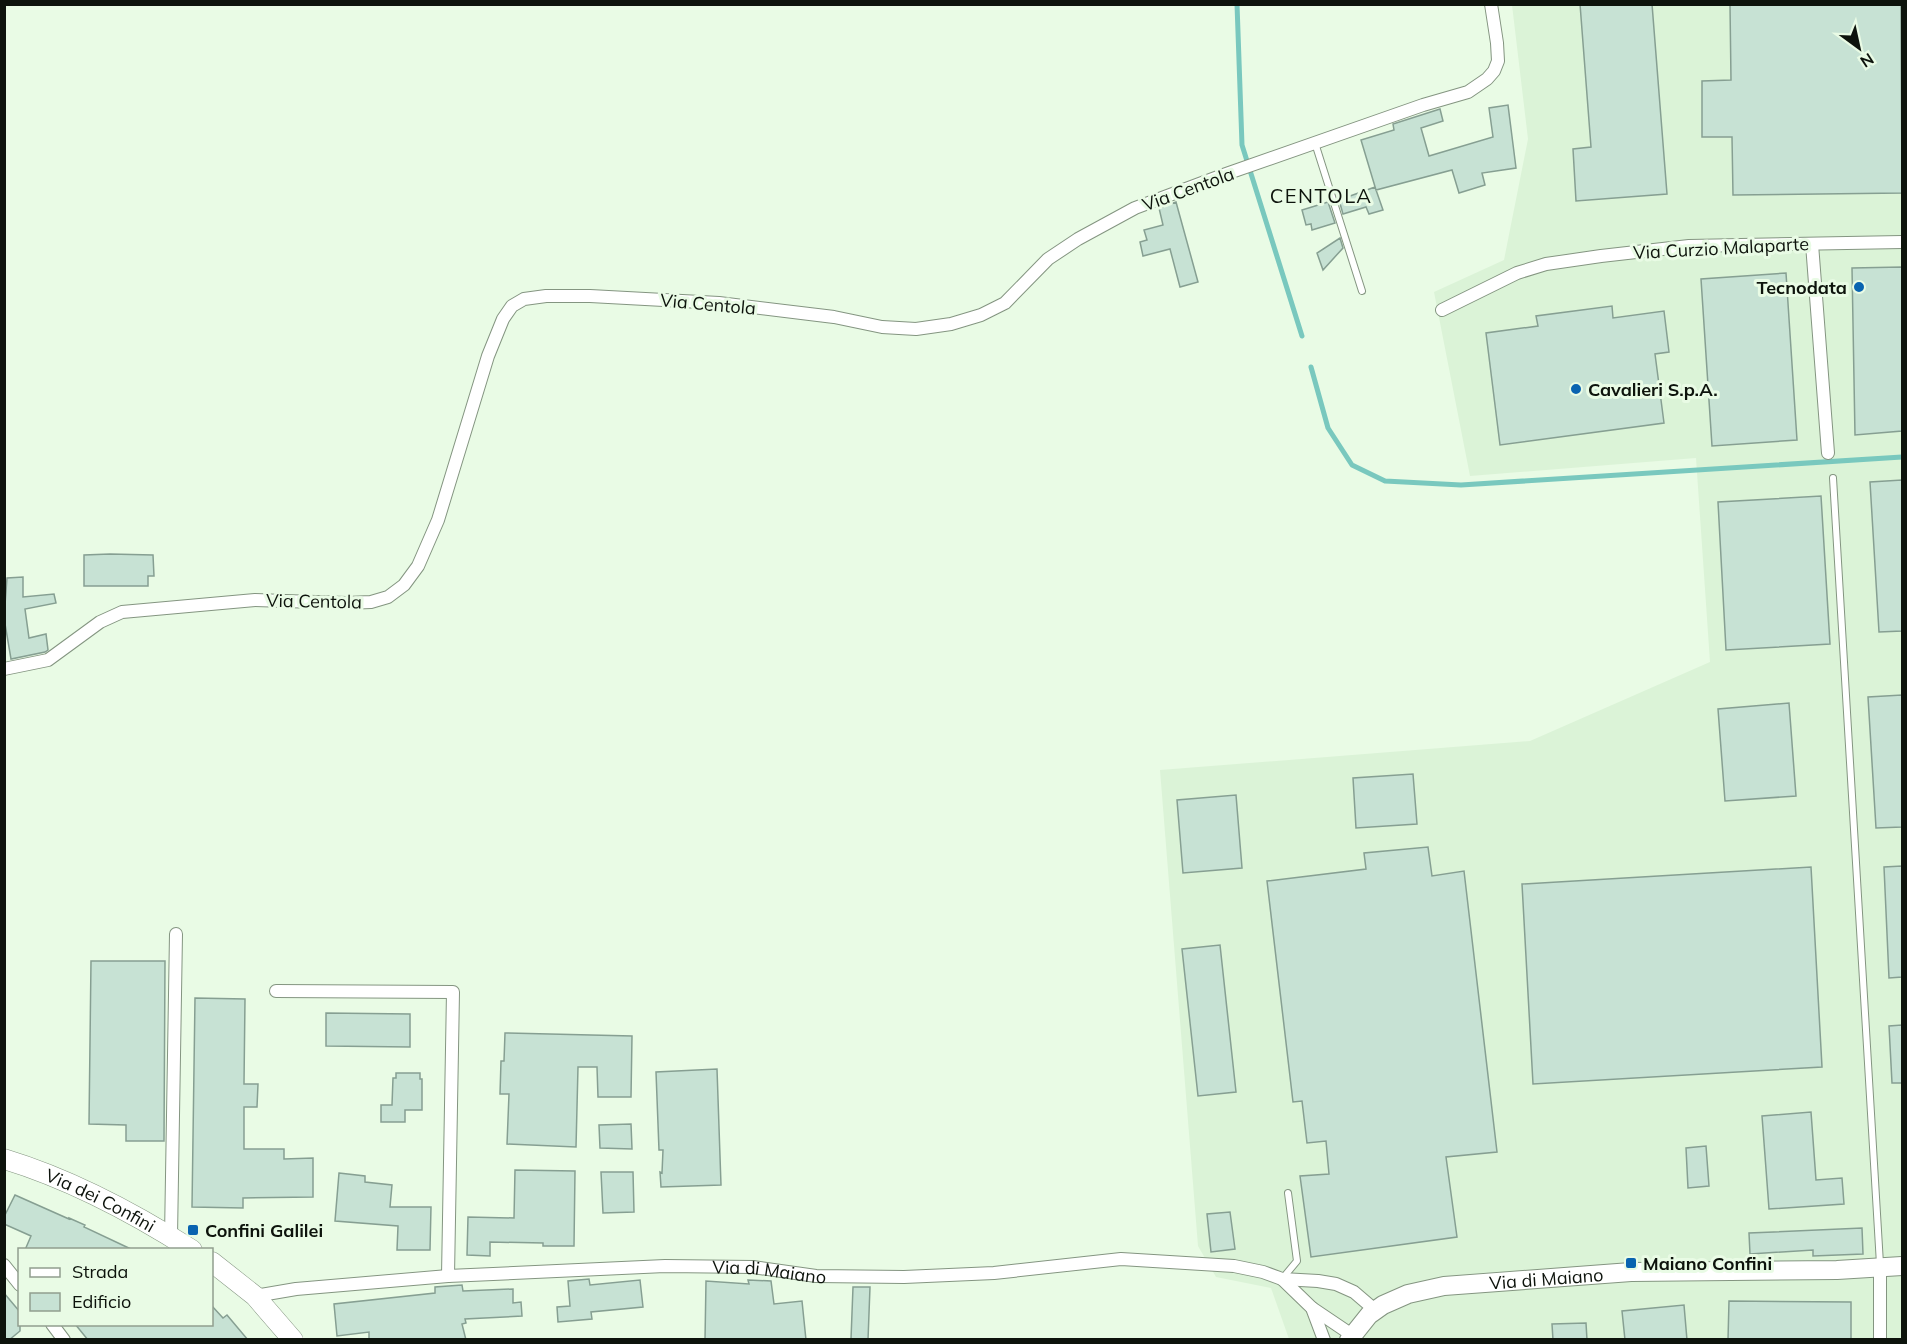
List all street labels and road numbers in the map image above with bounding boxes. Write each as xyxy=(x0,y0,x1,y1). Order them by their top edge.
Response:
street label: Via Centola xyxy=(1139,162,1237,216)
street label: Via Curzio Malaparte xyxy=(1633,232,1809,264)
street label: Via Centola xyxy=(659,288,757,320)
street label: Via Centola xyxy=(266,589,362,613)
street label: Via dei Confini xyxy=(42,1163,160,1237)
street label: Via di Maiano xyxy=(712,1255,826,1288)
street label: Via di Maiano xyxy=(1488,1263,1604,1294)

